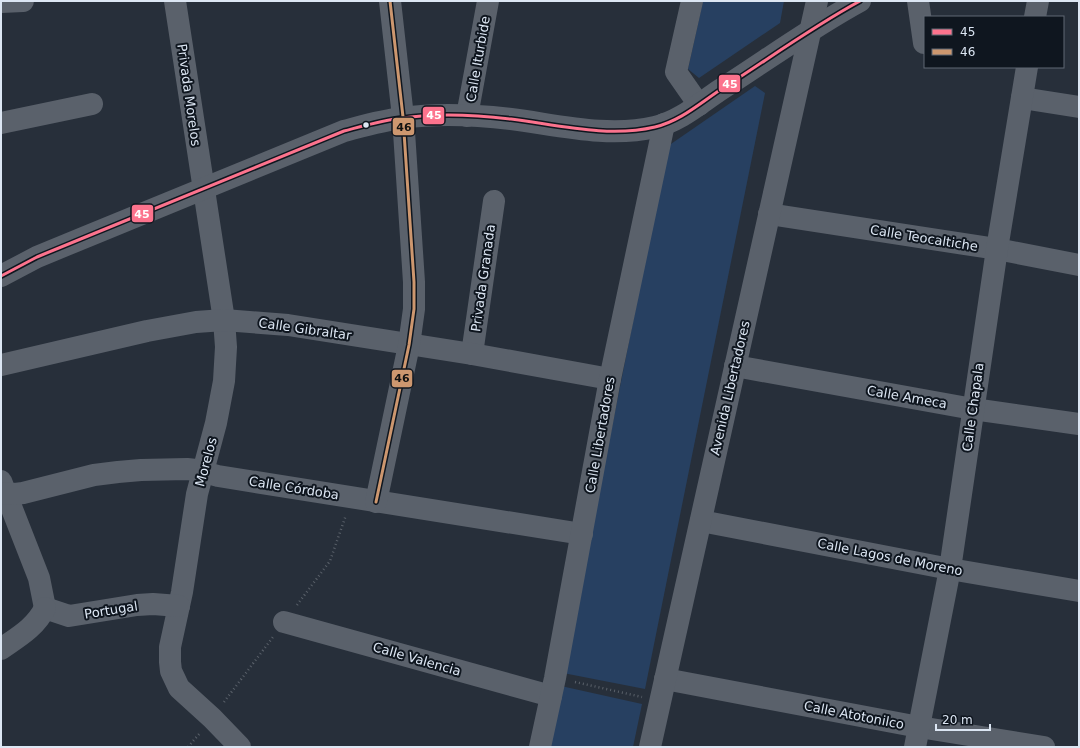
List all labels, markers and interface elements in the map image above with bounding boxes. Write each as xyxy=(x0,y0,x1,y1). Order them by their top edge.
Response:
street label: Calle Iturbide xyxy=(463,15,493,103)
legend xyxy=(924,16,1064,68)
text: 45 xyxy=(960,25,975,39)
street label: Privada Morelos xyxy=(174,43,204,147)
text: 46 xyxy=(960,45,975,59)
line badge: 45 xyxy=(718,74,741,93)
text: 45 xyxy=(722,78,738,91)
line badge: 45 xyxy=(422,106,445,125)
text: 45 xyxy=(426,109,442,122)
line badge: 46 xyxy=(392,117,415,136)
unlabelled marker xyxy=(361,120,371,130)
text: 46 xyxy=(396,121,412,134)
line badge: 45 xyxy=(131,204,154,223)
text: 45 xyxy=(134,208,150,221)
street label: Calle Teocaltiche xyxy=(869,222,979,254)
street label: Privada Granada xyxy=(468,223,498,333)
street label: Calle Gibraltar xyxy=(258,315,353,343)
street label: Avenida Libertadores xyxy=(707,319,753,457)
street label: Calle Chapala xyxy=(959,362,987,452)
line badge: 46 xyxy=(391,369,413,388)
text: 46 xyxy=(394,372,410,385)
street label: Calle Libertadores xyxy=(582,375,618,494)
street label: Calle Ameca xyxy=(866,383,948,411)
street label: Morelos xyxy=(192,435,220,488)
street label: Calle Córdoba xyxy=(248,473,340,503)
street label: Calle Lagos de Moreno xyxy=(816,536,964,578)
street label: Portugal xyxy=(83,598,139,622)
street label: Calle Valencia xyxy=(371,639,463,679)
street label: Calle Atotonilco xyxy=(803,698,905,732)
scale bar xyxy=(936,706,990,732)
text: 20 m xyxy=(942,713,973,727)

